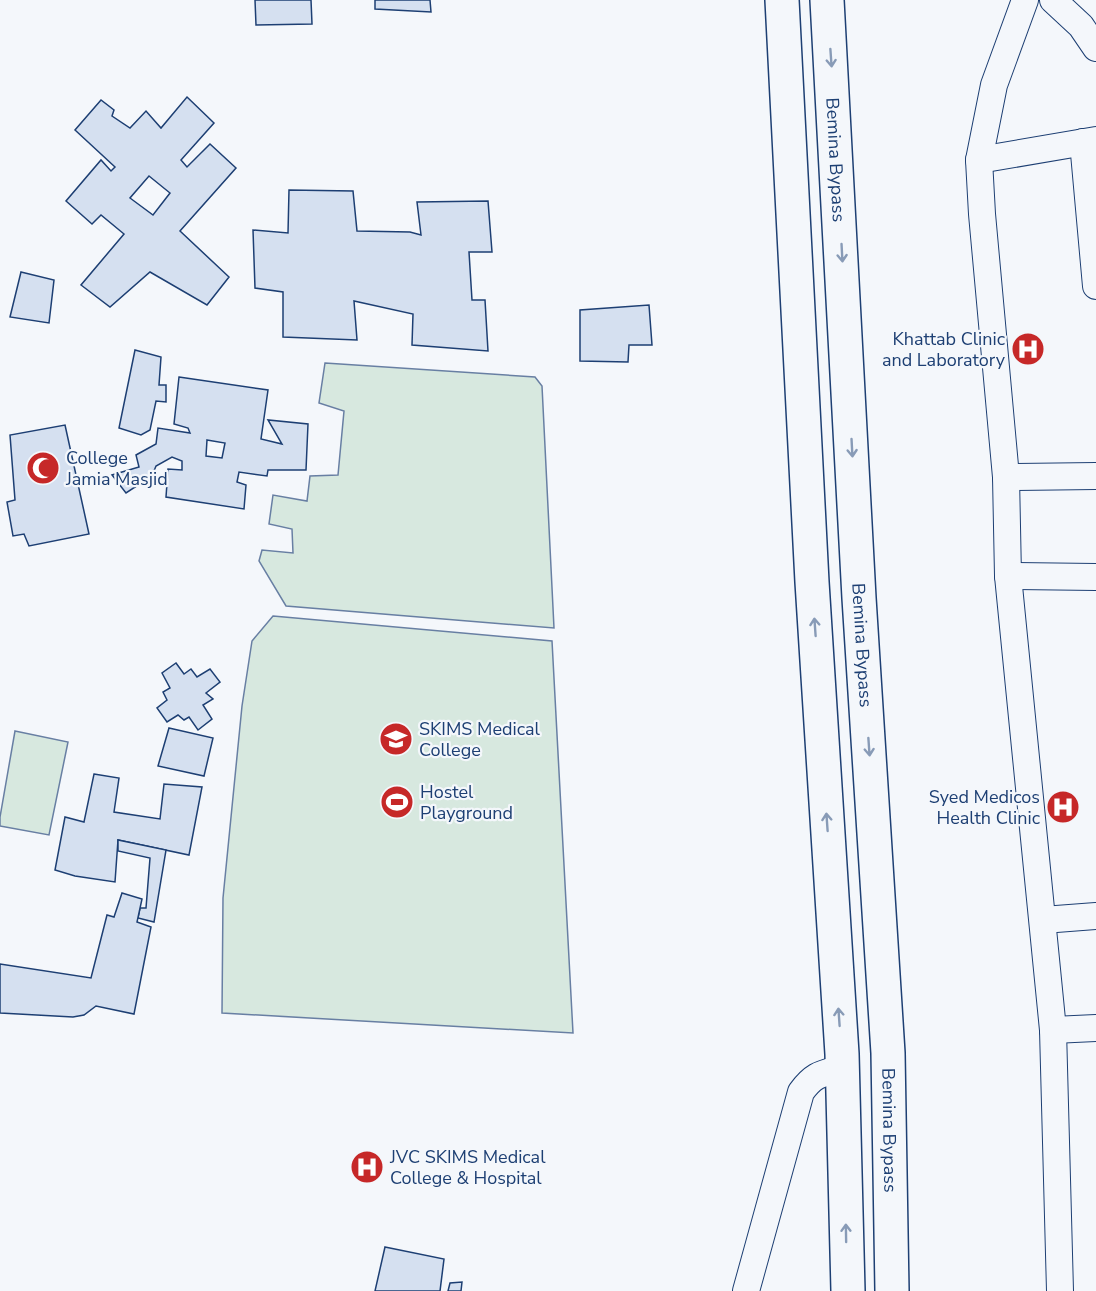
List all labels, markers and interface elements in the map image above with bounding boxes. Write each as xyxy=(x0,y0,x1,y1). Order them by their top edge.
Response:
one-way arrow xyxy=(826,48,837,68)
street label: Bemina Bypass xyxy=(820,97,851,223)
one-way arrow xyxy=(836,243,847,263)
place label: Khattab Clinic and Laboratory xyxy=(882,327,1006,372)
hospital icon: Khattab Clinic and Laboratory xyxy=(1010,331,1046,367)
one-way arrow xyxy=(846,437,857,457)
place label: College Jamia Masjid xyxy=(65,446,168,491)
mosque icon: College Jamia Masjid xyxy=(25,450,61,486)
street label: Bemina Bypass xyxy=(846,582,878,708)
one-way arrow xyxy=(809,618,820,638)
place label: SKIMS Medical College xyxy=(419,717,540,762)
school or university icon: SKIMS Medical College xyxy=(378,721,414,757)
one-way arrow xyxy=(863,737,874,757)
place label: Hostel Playground xyxy=(420,780,513,825)
sports icon: Hostel Playground xyxy=(379,784,415,820)
place label: Syed Medicos Health Clinic xyxy=(929,785,1040,830)
hospital icon: Syed Medicos Health Clinic xyxy=(1045,789,1081,825)
one-way arrow xyxy=(821,813,832,833)
one-way arrow xyxy=(834,1007,845,1027)
street label: Bemina Bypass xyxy=(876,1068,902,1193)
place label: JVC SKIMS Medical College & Hospital xyxy=(389,1145,546,1190)
hospital icon: JVC SKIMS Medical College & Hospital xyxy=(349,1149,385,1185)
one-way arrow xyxy=(840,1223,852,1243)

